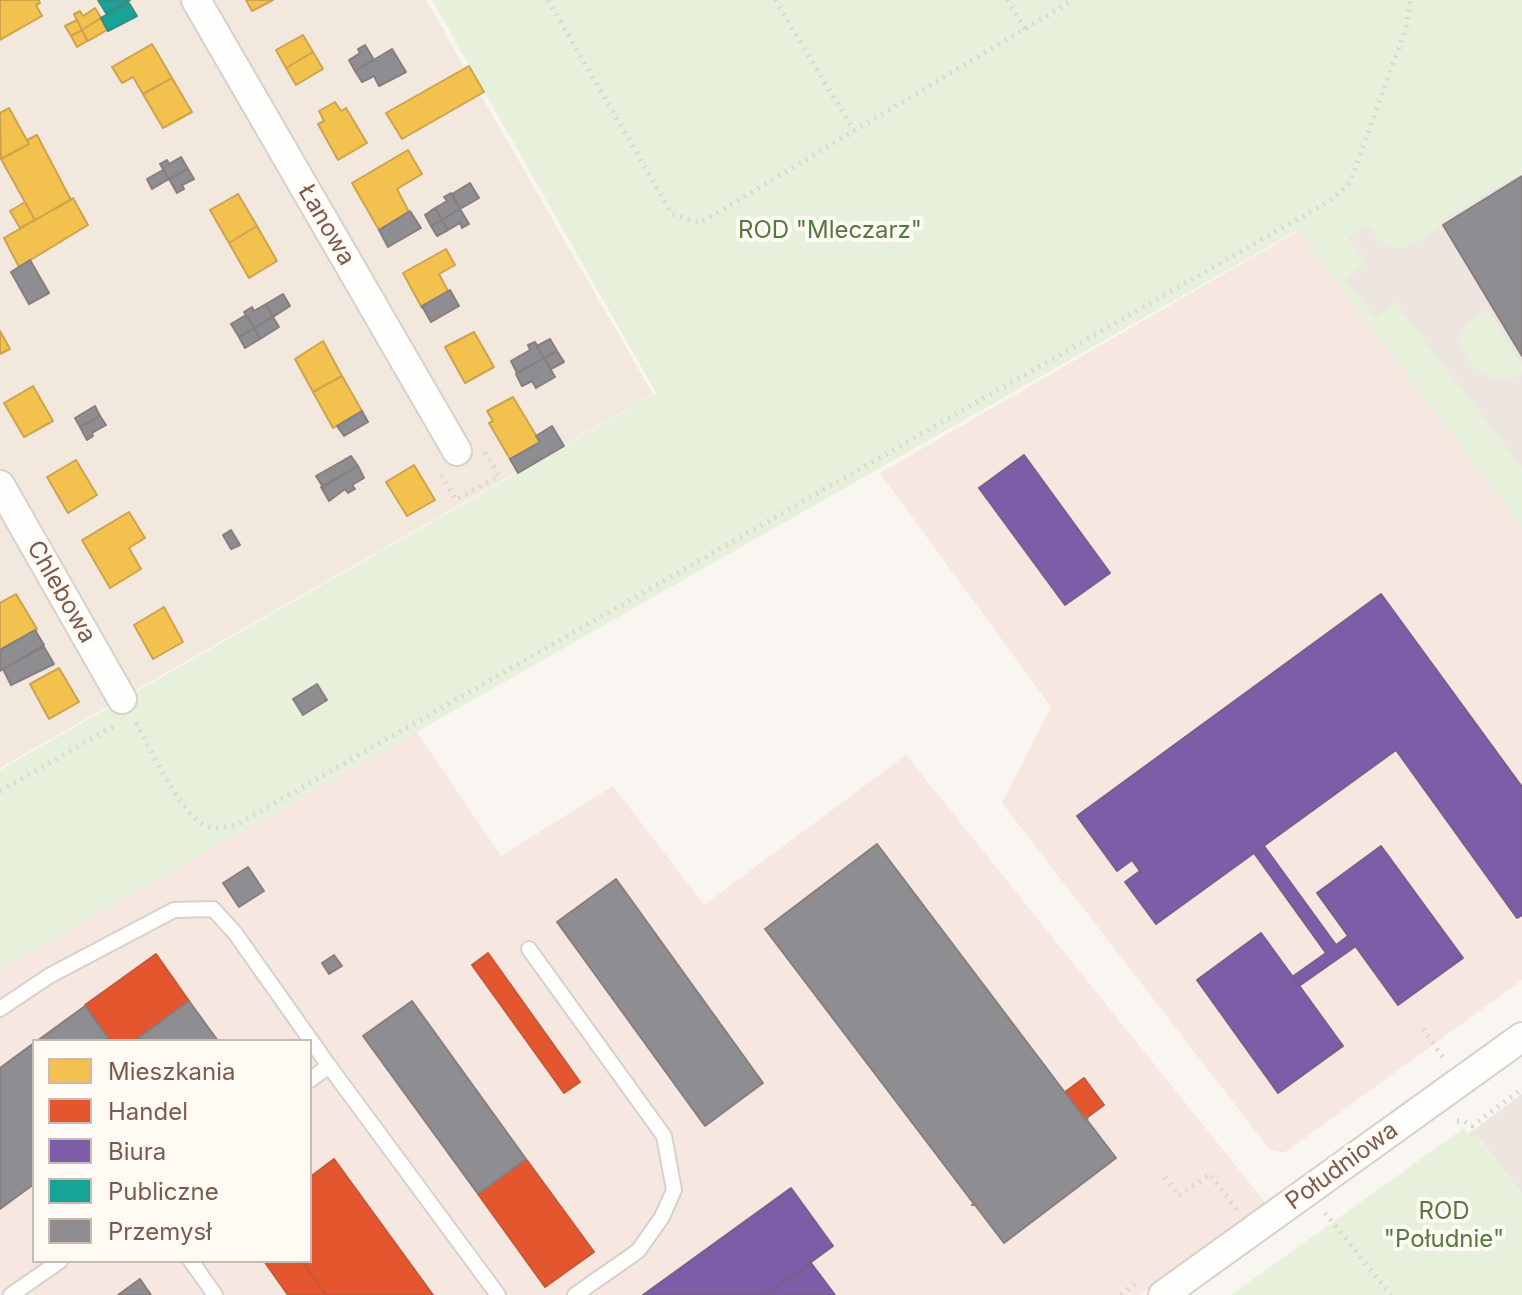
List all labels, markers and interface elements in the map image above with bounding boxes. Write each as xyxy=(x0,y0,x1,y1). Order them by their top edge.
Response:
street label: Łanowa xyxy=(291,179,361,271)
park label: ROD "Mleczarz" xyxy=(738,217,922,245)
street label: Chlebowa xyxy=(20,536,102,648)
legend xyxy=(32,1039,312,1263)
text: Mieszkania xyxy=(108,1057,236,1086)
text: Handel xyxy=(108,1097,188,1126)
street label: Południowa xyxy=(1280,1116,1404,1216)
text: Biura xyxy=(108,1137,166,1166)
text: Publiczne xyxy=(108,1177,219,1206)
park label: ROD "Południe" xyxy=(1384,1198,1504,1254)
text: Przemysł xyxy=(108,1217,212,1246)

